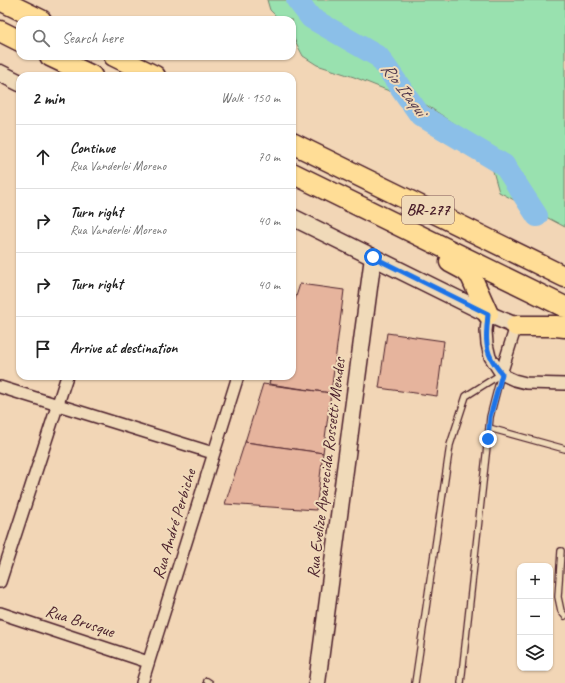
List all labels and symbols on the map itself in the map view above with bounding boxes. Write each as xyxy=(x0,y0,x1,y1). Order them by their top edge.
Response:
water label: Rio Itaqui xyxy=(376,58,434,124)
road number: BR-277 xyxy=(402,196,454,224)
route start xyxy=(364,248,382,266)
street label: Rua Evelize Aparecida Rossetti Mendes xyxy=(302,355,350,579)
route end xyxy=(479,430,497,448)
street label: Rua André Perbiche xyxy=(147,465,201,581)
street label: Rua Brusque xyxy=(43,600,118,642)

